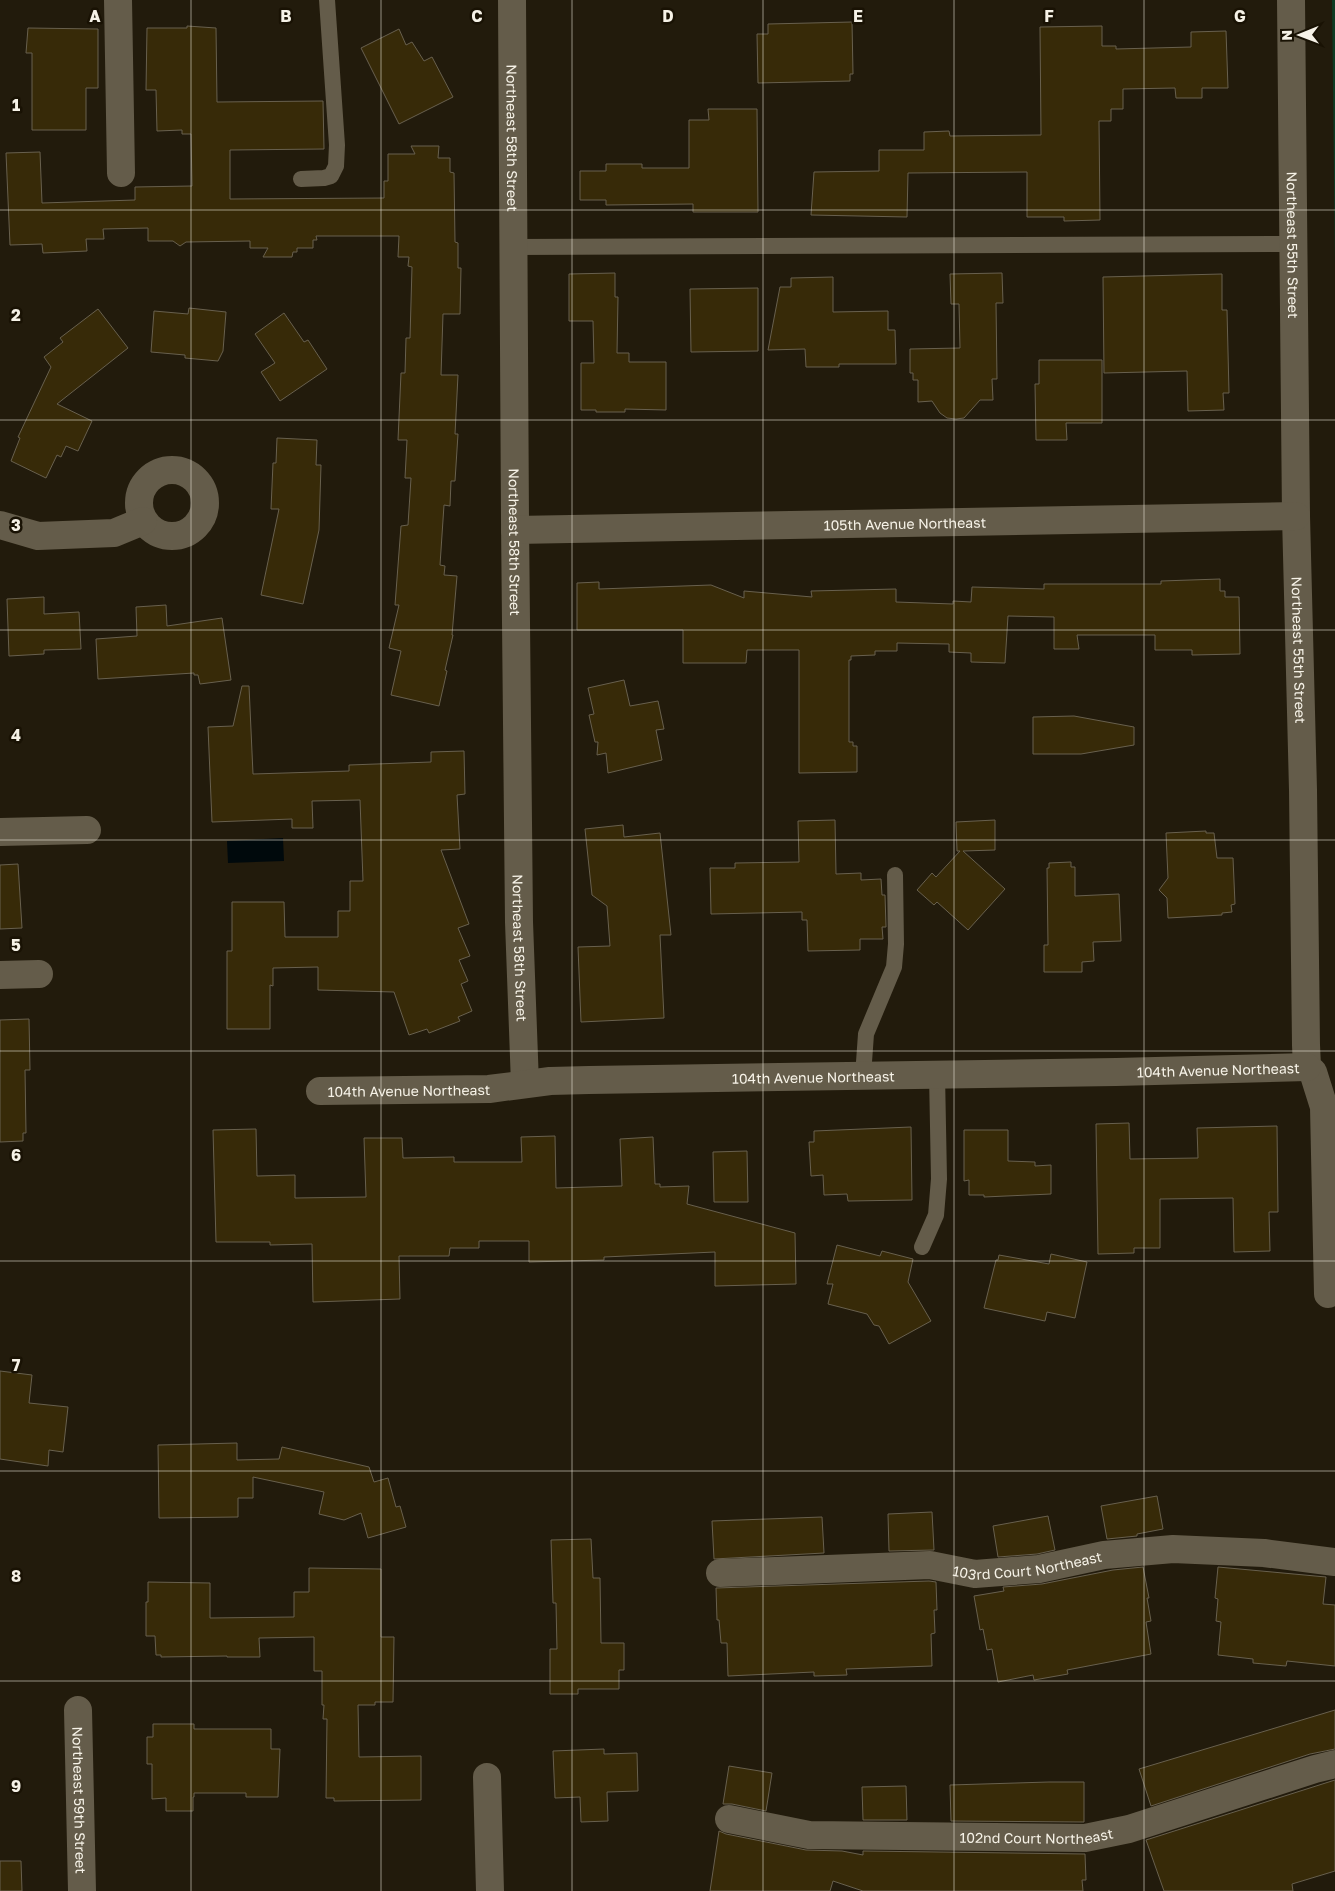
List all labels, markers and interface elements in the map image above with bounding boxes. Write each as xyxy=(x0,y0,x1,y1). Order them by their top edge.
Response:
text: A xyxy=(89,6,101,26)
text: B xyxy=(280,6,292,26)
text: C xyxy=(471,6,483,26)
text: D xyxy=(662,6,674,26)
text: E xyxy=(853,6,863,26)
text: F xyxy=(1044,6,1054,26)
text: G xyxy=(1234,6,1246,26)
north arrow xyxy=(1275,10,1325,60)
text: N xyxy=(1278,30,1295,41)
street label: Northeast 58th Street xyxy=(504,64,522,212)
text: 1 xyxy=(12,95,20,115)
street label: Northeast 55th Street xyxy=(1284,171,1303,319)
text: 2 xyxy=(11,305,21,325)
street label: Northeast 58th Street xyxy=(506,468,524,616)
street label: 105th Avenue Northeast xyxy=(824,513,986,533)
text: 3 xyxy=(11,515,21,535)
street label: Northeast 55th Street xyxy=(1289,576,1310,724)
text: 4 xyxy=(11,725,21,745)
street label: Northeast 58th Street xyxy=(510,874,531,1022)
text: 5 xyxy=(11,935,21,955)
street label: 104th Avenue Northeast xyxy=(1137,1059,1300,1080)
street label: 104th Avenue Northeast xyxy=(732,1067,895,1086)
street label: 104th Avenue Northeast xyxy=(327,1080,491,1099)
text: 6 xyxy=(11,1145,21,1165)
text: 7 xyxy=(12,1355,21,1375)
street label: 103rd Court Northeast xyxy=(951,1547,1103,1583)
text: 8 xyxy=(11,1566,21,1586)
street label: Northeast 59th Street xyxy=(70,1726,90,1874)
text: 9 xyxy=(11,1776,21,1796)
street label: 102nd Court Northeast xyxy=(959,1824,1114,1846)

